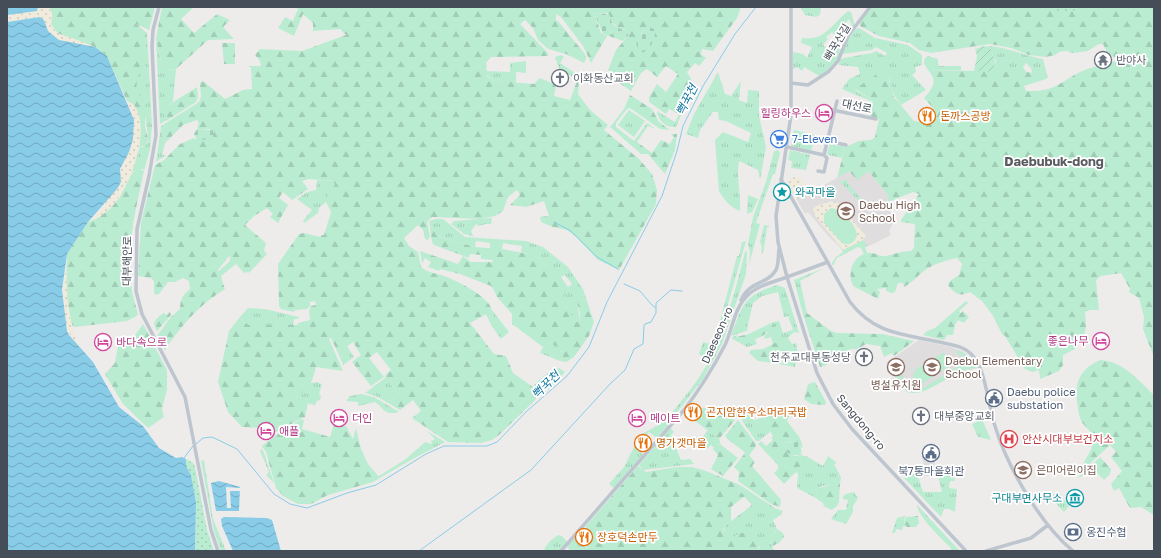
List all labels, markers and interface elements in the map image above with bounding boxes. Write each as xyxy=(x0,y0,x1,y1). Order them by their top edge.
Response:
street label: 뻐꾹산길 xyxy=(821,21,853,62)
temple icon: 반야사 xyxy=(1093,50,1113,70)
place label: 반야사 xyxy=(1116,53,1146,66)
church icon: 이화동산교회 xyxy=(550,68,570,88)
place label: 이화동산교회 xyxy=(573,71,634,84)
water label: 뻑꾹천 xyxy=(672,80,702,118)
street label: 대선로 xyxy=(841,96,873,115)
hotel icon: 힐링하우스 xyxy=(814,103,834,123)
place label: 힐링하우스 xyxy=(760,106,811,119)
restaurant icon: 돈까스공방 xyxy=(917,106,937,126)
place label: 돈까스공방 xyxy=(940,109,991,122)
supermarket icon: 7-Eleven xyxy=(769,129,789,149)
place label: 7-Eleven xyxy=(792,132,837,145)
district label: Daebubuk-dong xyxy=(1004,153,1104,169)
place icon: 와곡마을 xyxy=(772,182,792,202)
place label: 와곡마을 xyxy=(795,185,835,198)
place label: Daebu High School xyxy=(859,198,920,224)
school or university icon: Daebu High School xyxy=(836,201,856,221)
street label: 대부해안로 xyxy=(120,236,133,286)
street label: Daeseon-ro xyxy=(698,304,735,365)
hotel icon: 좋은나무 xyxy=(1091,331,1111,351)
hotel icon: 바다속으로 xyxy=(93,332,113,352)
place label: 좋은나무 xyxy=(1048,334,1088,347)
place label: 바다속으로 xyxy=(116,335,167,348)
church icon: 천주교대부동성당 xyxy=(854,347,874,367)
place label: 천주교대부동성당 xyxy=(770,350,851,363)
place label: Daebu Elementary School xyxy=(945,354,1042,380)
school or university icon: 병설유치원 xyxy=(886,357,906,377)
school or university icon: Daebu Elementary School xyxy=(922,357,942,377)
water label: 뻑꾹천 xyxy=(529,366,564,402)
place label: 병설유치원 xyxy=(871,378,921,391)
place label: Daebu police substation xyxy=(1007,385,1076,411)
public building icon: Daebu police substation xyxy=(984,388,1004,408)
street label: Sangdong-ro xyxy=(834,391,889,452)
restaurant icon: 곤지암한우소머리국밥 xyxy=(683,402,703,422)
place label: 곤지암한우소머리국밥 xyxy=(706,405,807,418)
church icon: 대부중앙교회 xyxy=(911,406,931,426)
hotel icon: 더인 xyxy=(329,408,349,428)
hotel icon: 메이트 xyxy=(627,408,647,428)
place label: 대부중앙교회 xyxy=(934,409,995,422)
place label: 더인 xyxy=(352,411,372,424)
place label: 메이트 xyxy=(650,411,680,424)
hotel icon: 애플 xyxy=(256,421,276,441)
place label: 애플 xyxy=(279,424,299,437)
hospital icon: 안산시대부보건지소 xyxy=(999,429,1019,449)
place label: 안산시대부보건지소 xyxy=(1022,432,1113,445)
restaurant icon: 명가갯마을 xyxy=(633,433,653,453)
place label: 명가갯마을 xyxy=(656,436,707,449)
public building icon: 북7통마을회관 xyxy=(921,443,941,463)
school or university icon: 은미어린이집 xyxy=(1013,460,1033,480)
place label: 은미어린이집 xyxy=(1036,463,1097,476)
place label: 북7통마을회관 xyxy=(898,464,964,477)
museum icon: 구대부면사무소 xyxy=(1065,488,1085,508)
place label: 구대부면사무소 xyxy=(991,491,1062,504)
bank icon: 옹진수협 xyxy=(1063,522,1083,542)
place label: 옹진수협 xyxy=(1086,525,1126,538)
restaurant icon: 장호덕손만두 xyxy=(574,527,594,547)
place label: 장호덕손만두 xyxy=(597,530,658,543)

